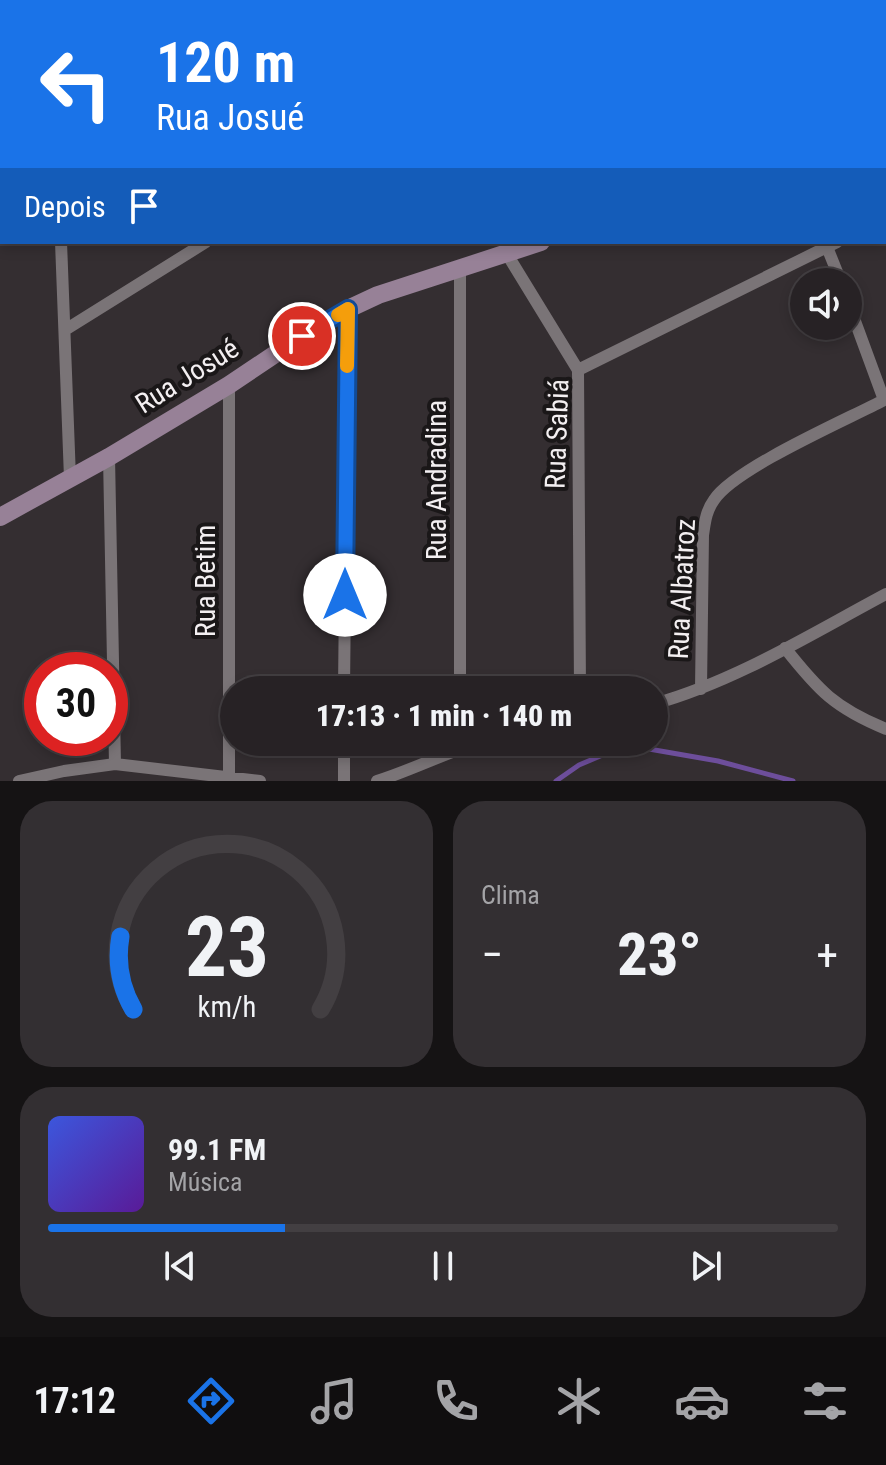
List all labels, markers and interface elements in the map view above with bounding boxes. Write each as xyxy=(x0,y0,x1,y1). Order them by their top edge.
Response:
text: 120 m xyxy=(156,30,295,96)
icon: left xyxy=(24,32,128,136)
text: Rua Josué xyxy=(156,97,304,139)
icon: arrive xyxy=(122,184,166,228)
text: Depois xyxy=(24,189,106,224)
map controls xyxy=(790,268,862,340)
button: sound xyxy=(790,268,862,340)
pin xyxy=(268,302,336,370)
icon: arrive xyxy=(280,314,324,358)
street label: Rua Josué xyxy=(129,331,245,421)
street label: Rua Sabiá xyxy=(539,379,575,489)
street label: Rua Andradina xyxy=(420,400,453,560)
street label: Rua Albatroz xyxy=(662,518,702,660)
street label: Rua Betim xyxy=(189,525,222,637)
position arrow xyxy=(303,553,387,637)
speed limit sign: 30 xyxy=(24,652,128,756)
text: 17:13 · 1 min · 140 m xyxy=(316,698,572,733)
text: Clima xyxy=(481,880,540,910)
text: 23 xyxy=(184,899,269,996)
text: 23° xyxy=(617,919,702,990)
text: − xyxy=(481,929,503,981)
text: + xyxy=(816,929,838,981)
text: km/h xyxy=(197,990,256,1024)
text: 99.1 FM xyxy=(168,1132,266,1167)
text: Música xyxy=(168,1167,243,1197)
icon: previous xyxy=(158,1244,202,1288)
icon: pause xyxy=(421,1244,465,1288)
icon: next xyxy=(684,1244,728,1288)
icon: directions xyxy=(183,1373,239,1429)
icon: music xyxy=(306,1373,362,1429)
icon: phone xyxy=(428,1373,484,1429)
icon: climate xyxy=(551,1373,607,1429)
icon: car xyxy=(674,1373,730,1429)
icon: filters xyxy=(797,1373,853,1429)
text: 17:12 xyxy=(33,1380,116,1422)

